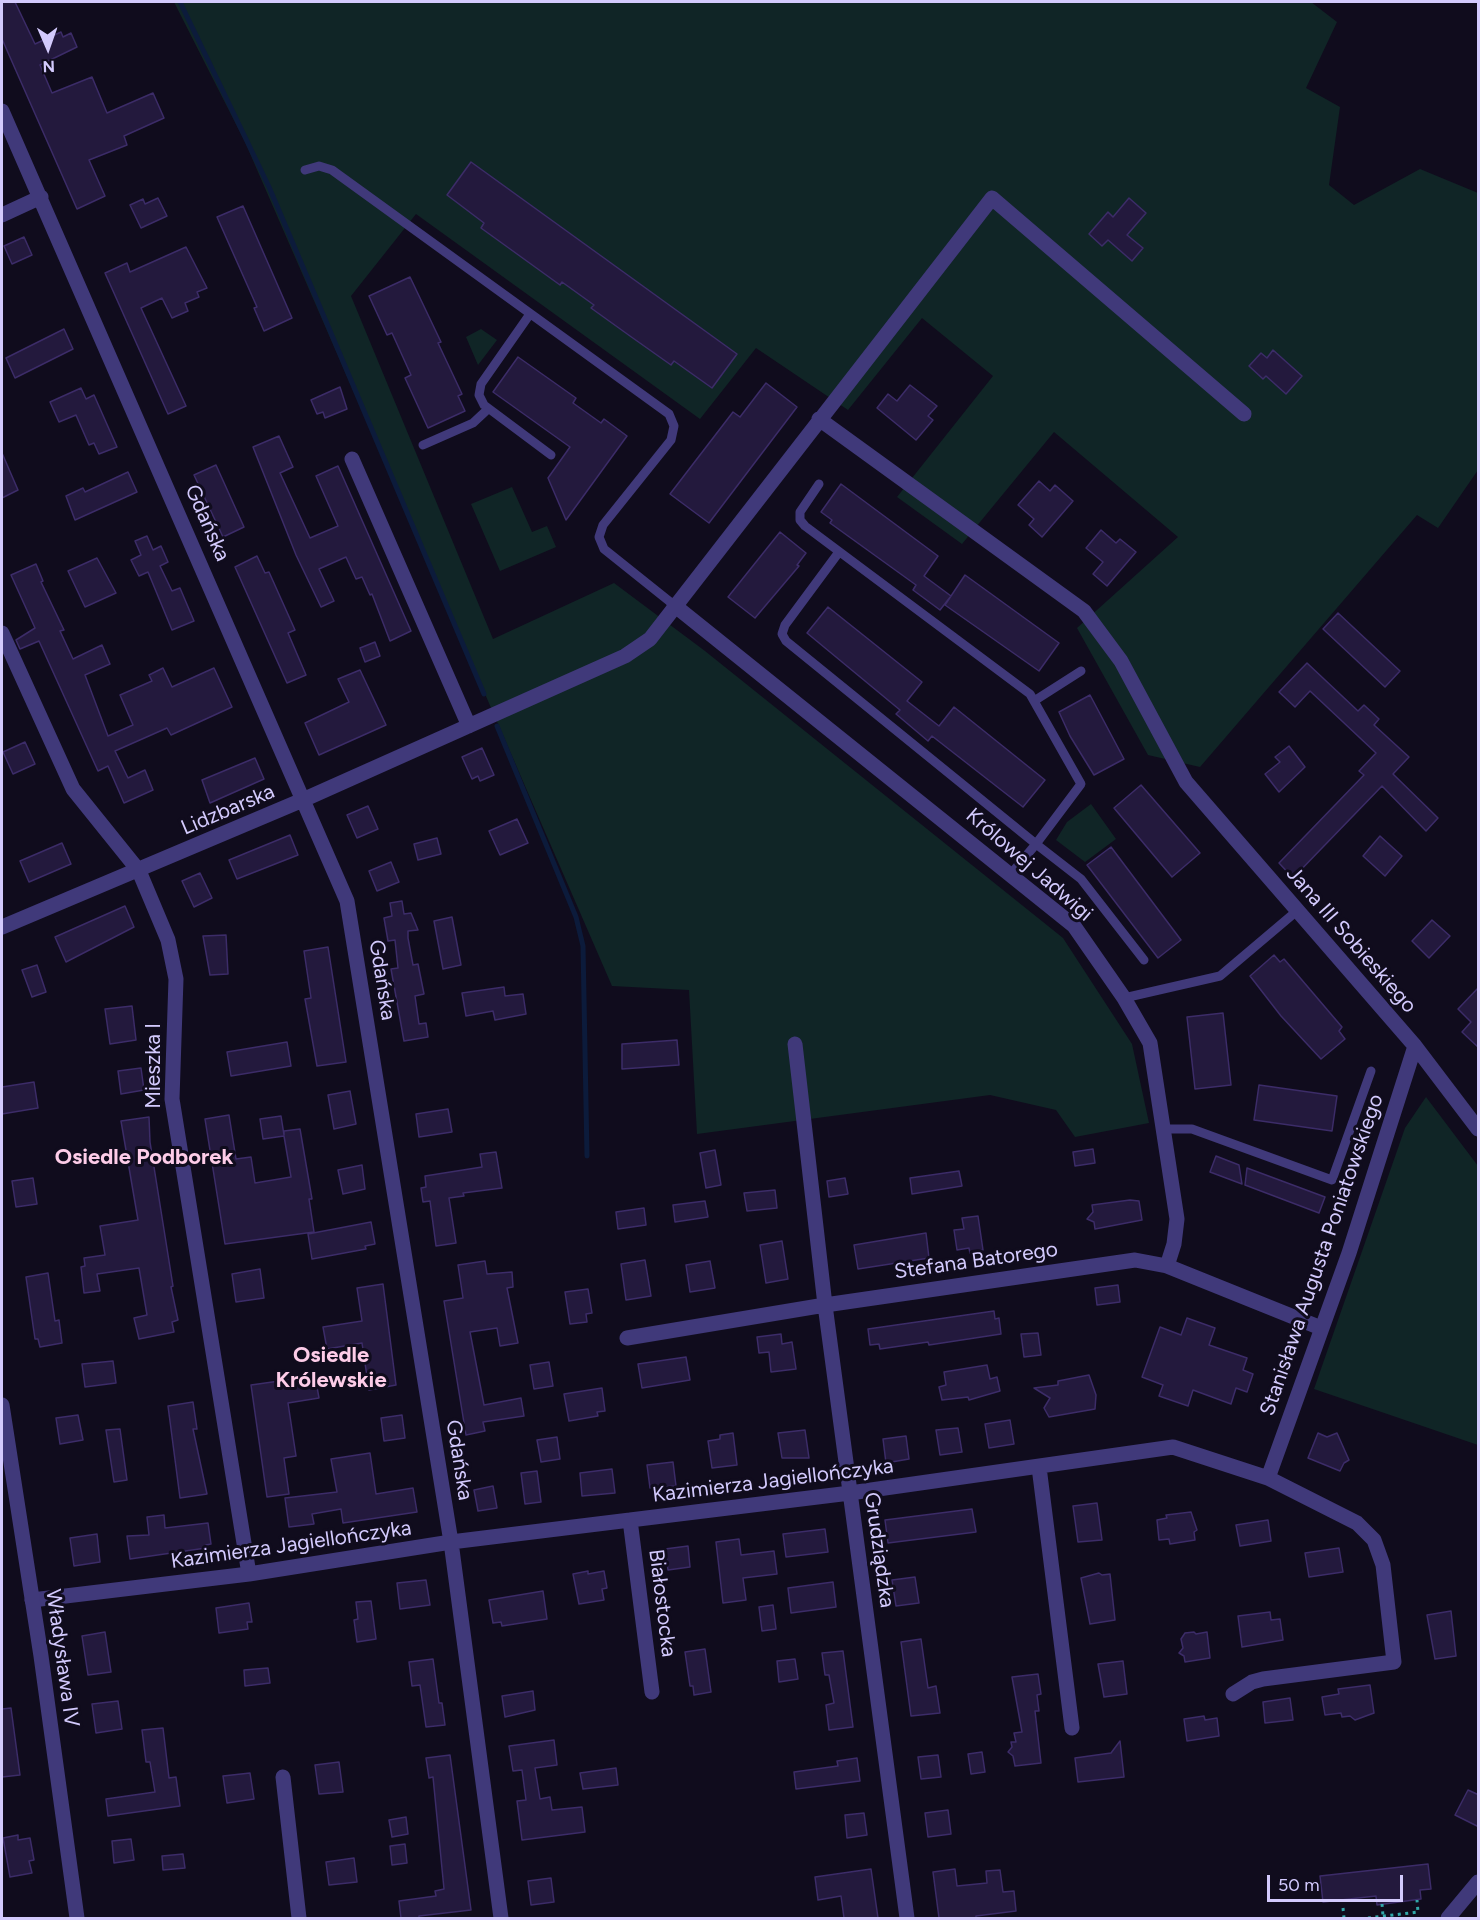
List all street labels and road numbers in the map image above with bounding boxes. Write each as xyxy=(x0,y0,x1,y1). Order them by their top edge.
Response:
street label: Gdańska xyxy=(179,481,235,565)
street label: Lidzbarska xyxy=(178,779,278,841)
street label: Królowej Jadwigi xyxy=(961,803,1097,927)
street label: Jana III Sobieskiego xyxy=(1280,862,1422,1018)
street label: Gdańska xyxy=(363,938,401,1022)
street label: Mieszka I xyxy=(141,1023,167,1109)
street label: Stanisława Augusta Poniatowskiego xyxy=(1255,1091,1389,1419)
street label: Stefana Batorego xyxy=(893,1237,1059,1285)
street label: Gdańska xyxy=(440,1418,478,1502)
street label: Kazimierza Jagiellończyka xyxy=(651,1454,895,1508)
street label: Grudziądzka xyxy=(858,1491,900,1609)
street label: Kazimierza Jagiellończyka xyxy=(169,1516,413,1574)
street label: Białostocka xyxy=(643,1548,681,1658)
street label: Władysława IV xyxy=(40,1588,84,1728)

